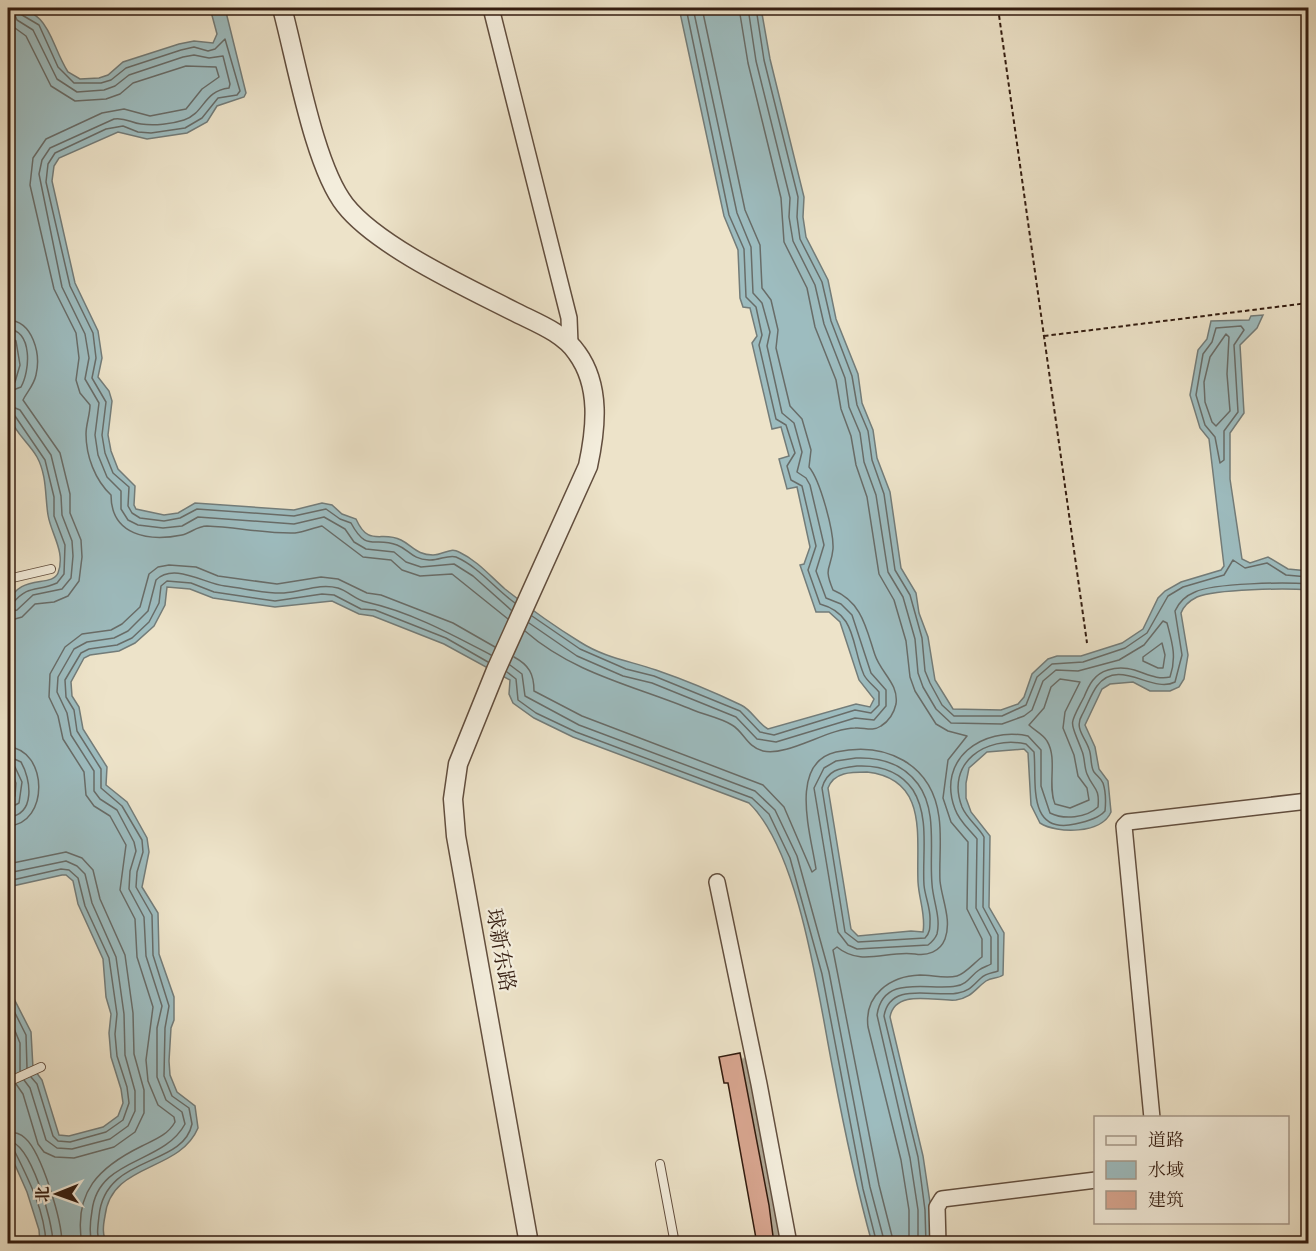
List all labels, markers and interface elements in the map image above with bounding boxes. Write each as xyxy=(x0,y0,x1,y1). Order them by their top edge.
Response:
street label: 球新东路 xyxy=(480,906,520,994)
legend xyxy=(1094,1116,1289,1224)
text: 道路 xyxy=(1148,1129,1184,1152)
text: 水域 xyxy=(1148,1159,1184,1182)
north arrow xyxy=(27,1164,87,1224)
text: 北 xyxy=(33,1186,53,1202)
text: 建筑 xyxy=(1148,1189,1184,1212)

